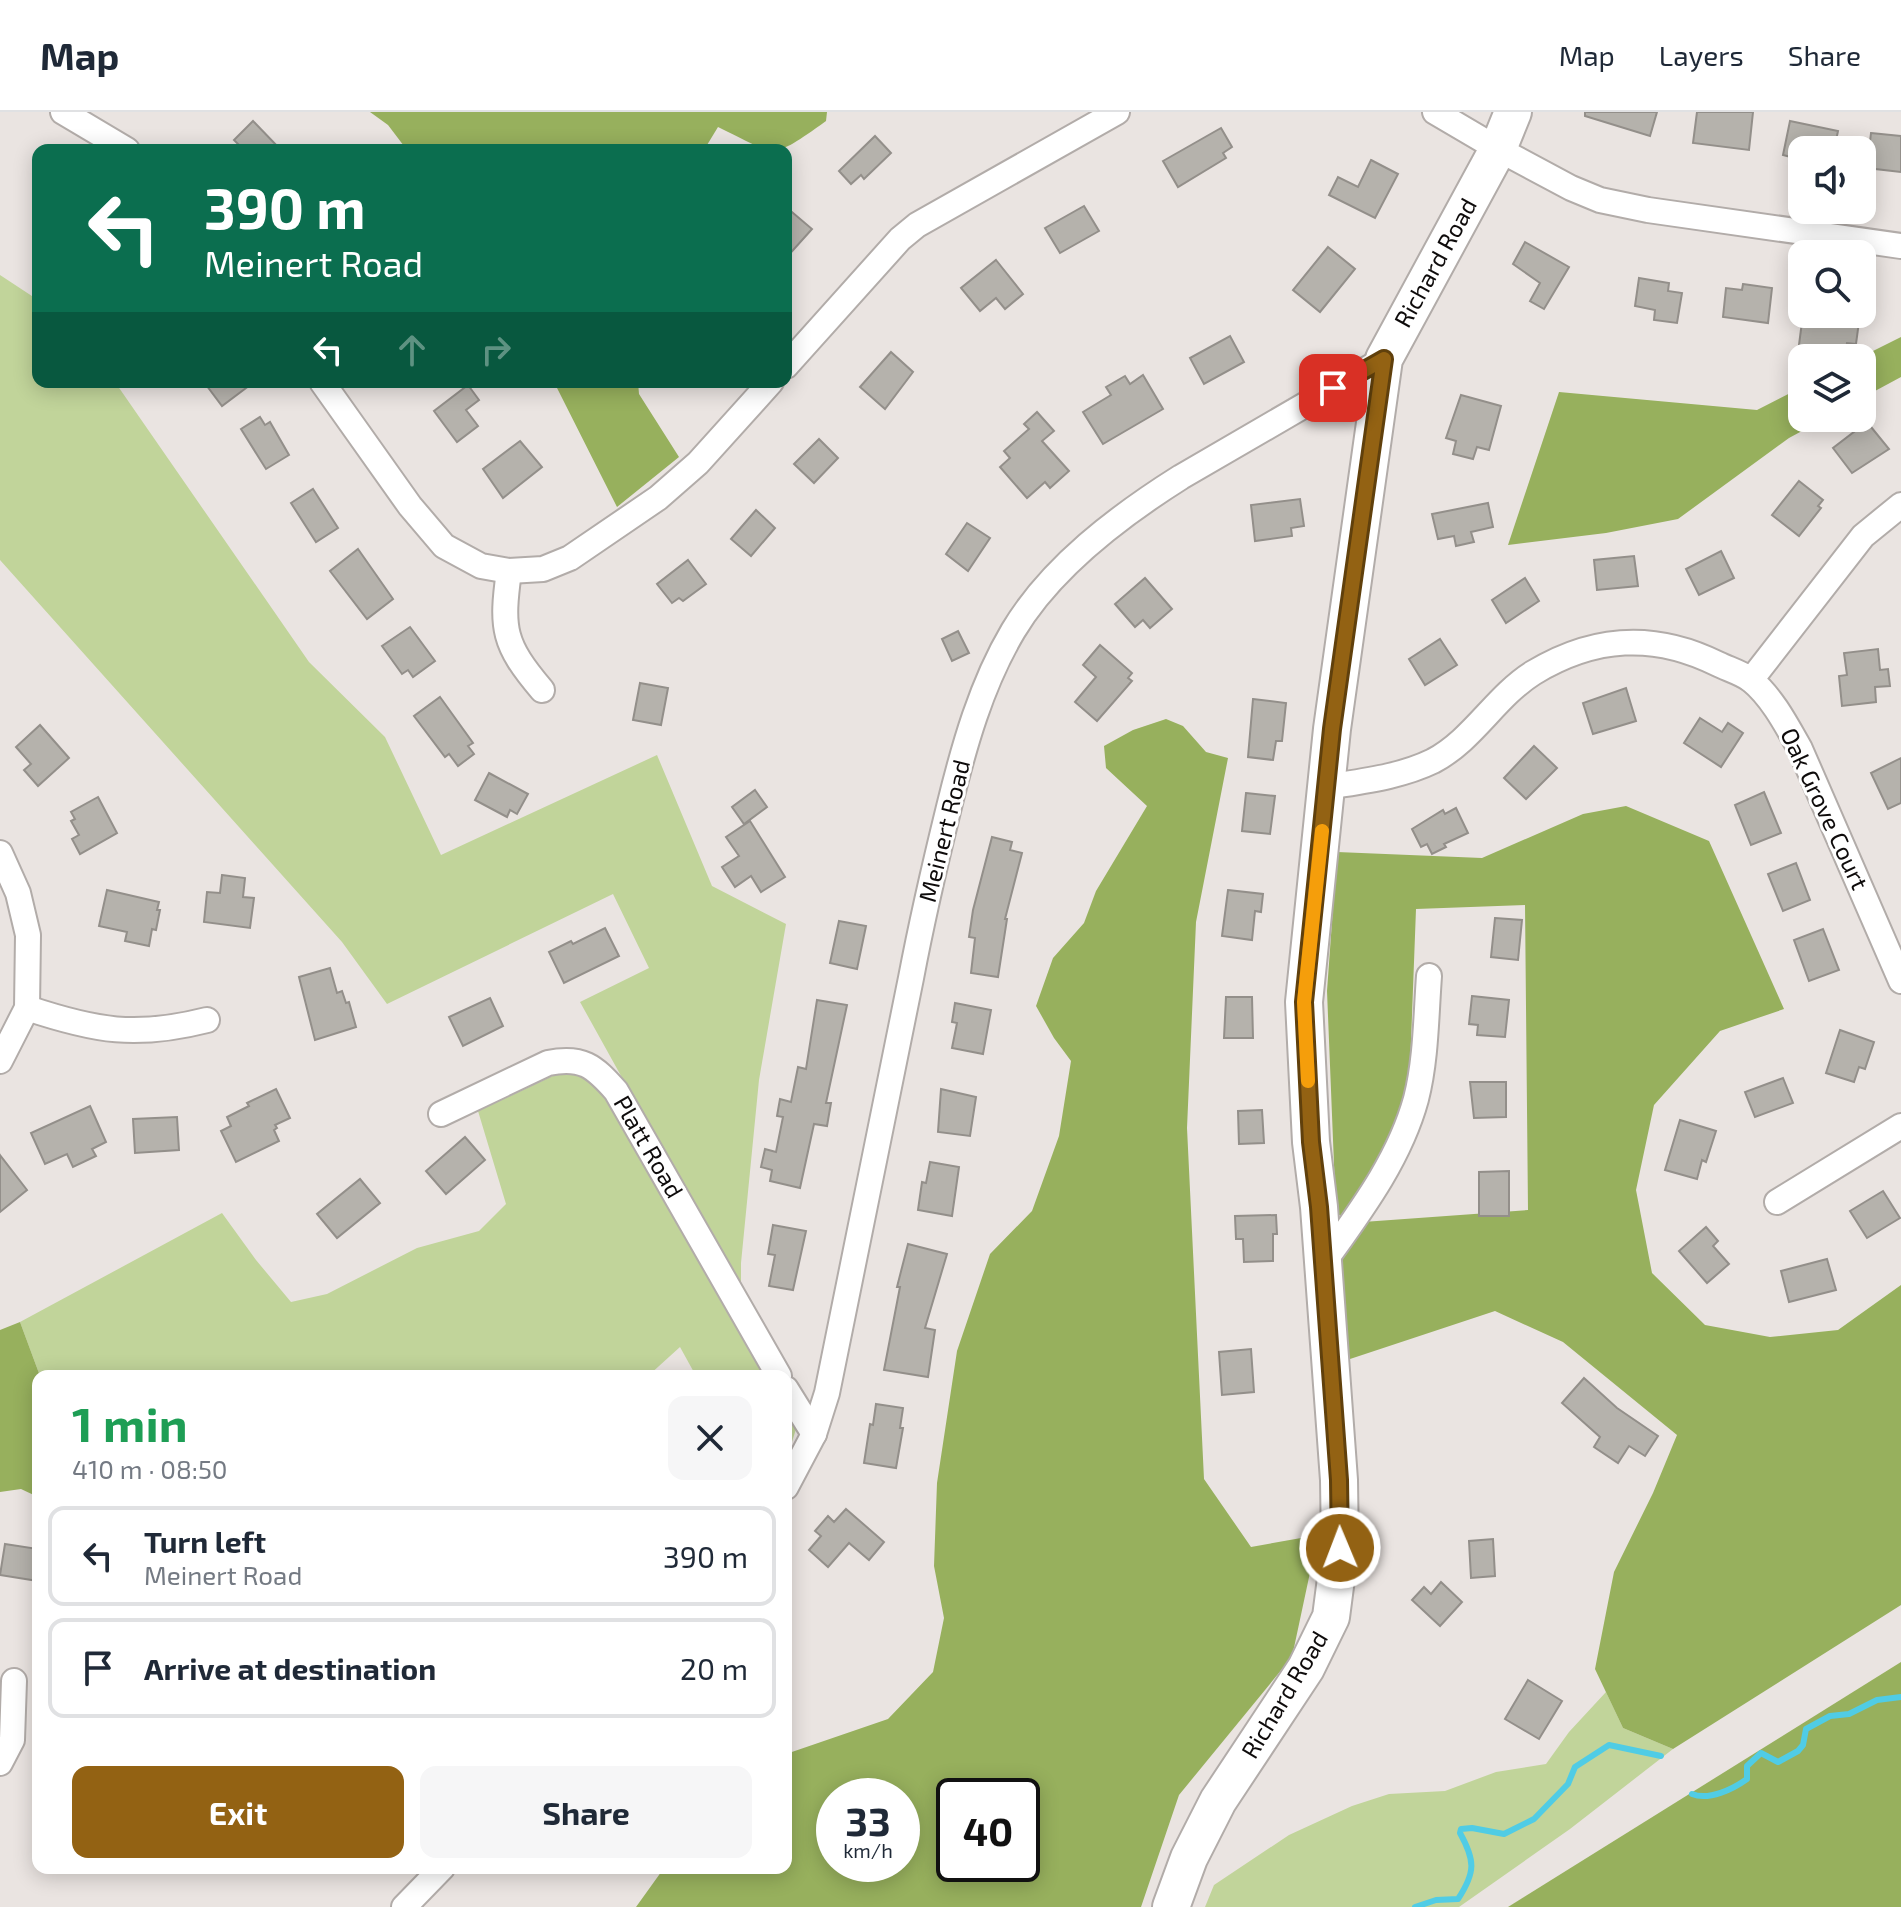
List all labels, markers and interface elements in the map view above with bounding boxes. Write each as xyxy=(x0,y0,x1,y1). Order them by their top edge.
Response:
text: Map xyxy=(40,32,119,78)
text: Map xyxy=(1559,38,1615,72)
text: Layers xyxy=(1659,38,1744,72)
text: Share xyxy=(1788,38,1861,72)
map controls xyxy=(1788,136,1876,432)
button: sound xyxy=(1788,136,1876,224)
text: 390 m xyxy=(204,173,366,240)
icon: left xyxy=(72,176,176,280)
street label: Richard Road xyxy=(1387,193,1482,332)
button: search xyxy=(1788,240,1876,328)
text: Meinert Road xyxy=(204,241,423,284)
icon: left xyxy=(306,328,350,372)
icon: ahead xyxy=(390,328,434,372)
icon: right xyxy=(474,328,518,372)
button: layers xyxy=(1788,344,1876,432)
pin xyxy=(1299,354,1367,422)
icon: arrive xyxy=(1311,366,1355,410)
street label: Oak Grove Court xyxy=(1775,723,1875,894)
street label: Meinert Road xyxy=(912,756,975,905)
street label: Platt Road xyxy=(608,1090,690,1203)
text: 1 min xyxy=(72,1394,188,1452)
button: close xyxy=(668,1396,752,1480)
text: 410 m · 08:50 xyxy=(72,1453,228,1484)
position arrow xyxy=(1298,1506,1382,1590)
text: Turn left xyxy=(144,1523,266,1559)
icon: left xyxy=(76,1534,120,1578)
text: 390 m xyxy=(663,1538,748,1574)
text: Meinert Road xyxy=(144,1559,302,1590)
street label: Richard Road xyxy=(1234,1625,1333,1763)
icon: arrive xyxy=(76,1646,120,1690)
text: Arrive at destination xyxy=(144,1650,436,1686)
text: 20 m xyxy=(680,1650,748,1686)
button: Exit xyxy=(72,1766,404,1858)
button: Share xyxy=(420,1766,752,1858)
speed limit sign: 40 xyxy=(936,1778,1040,1882)
text: 33 xyxy=(845,1796,891,1844)
text: km/h xyxy=(843,1838,893,1862)

